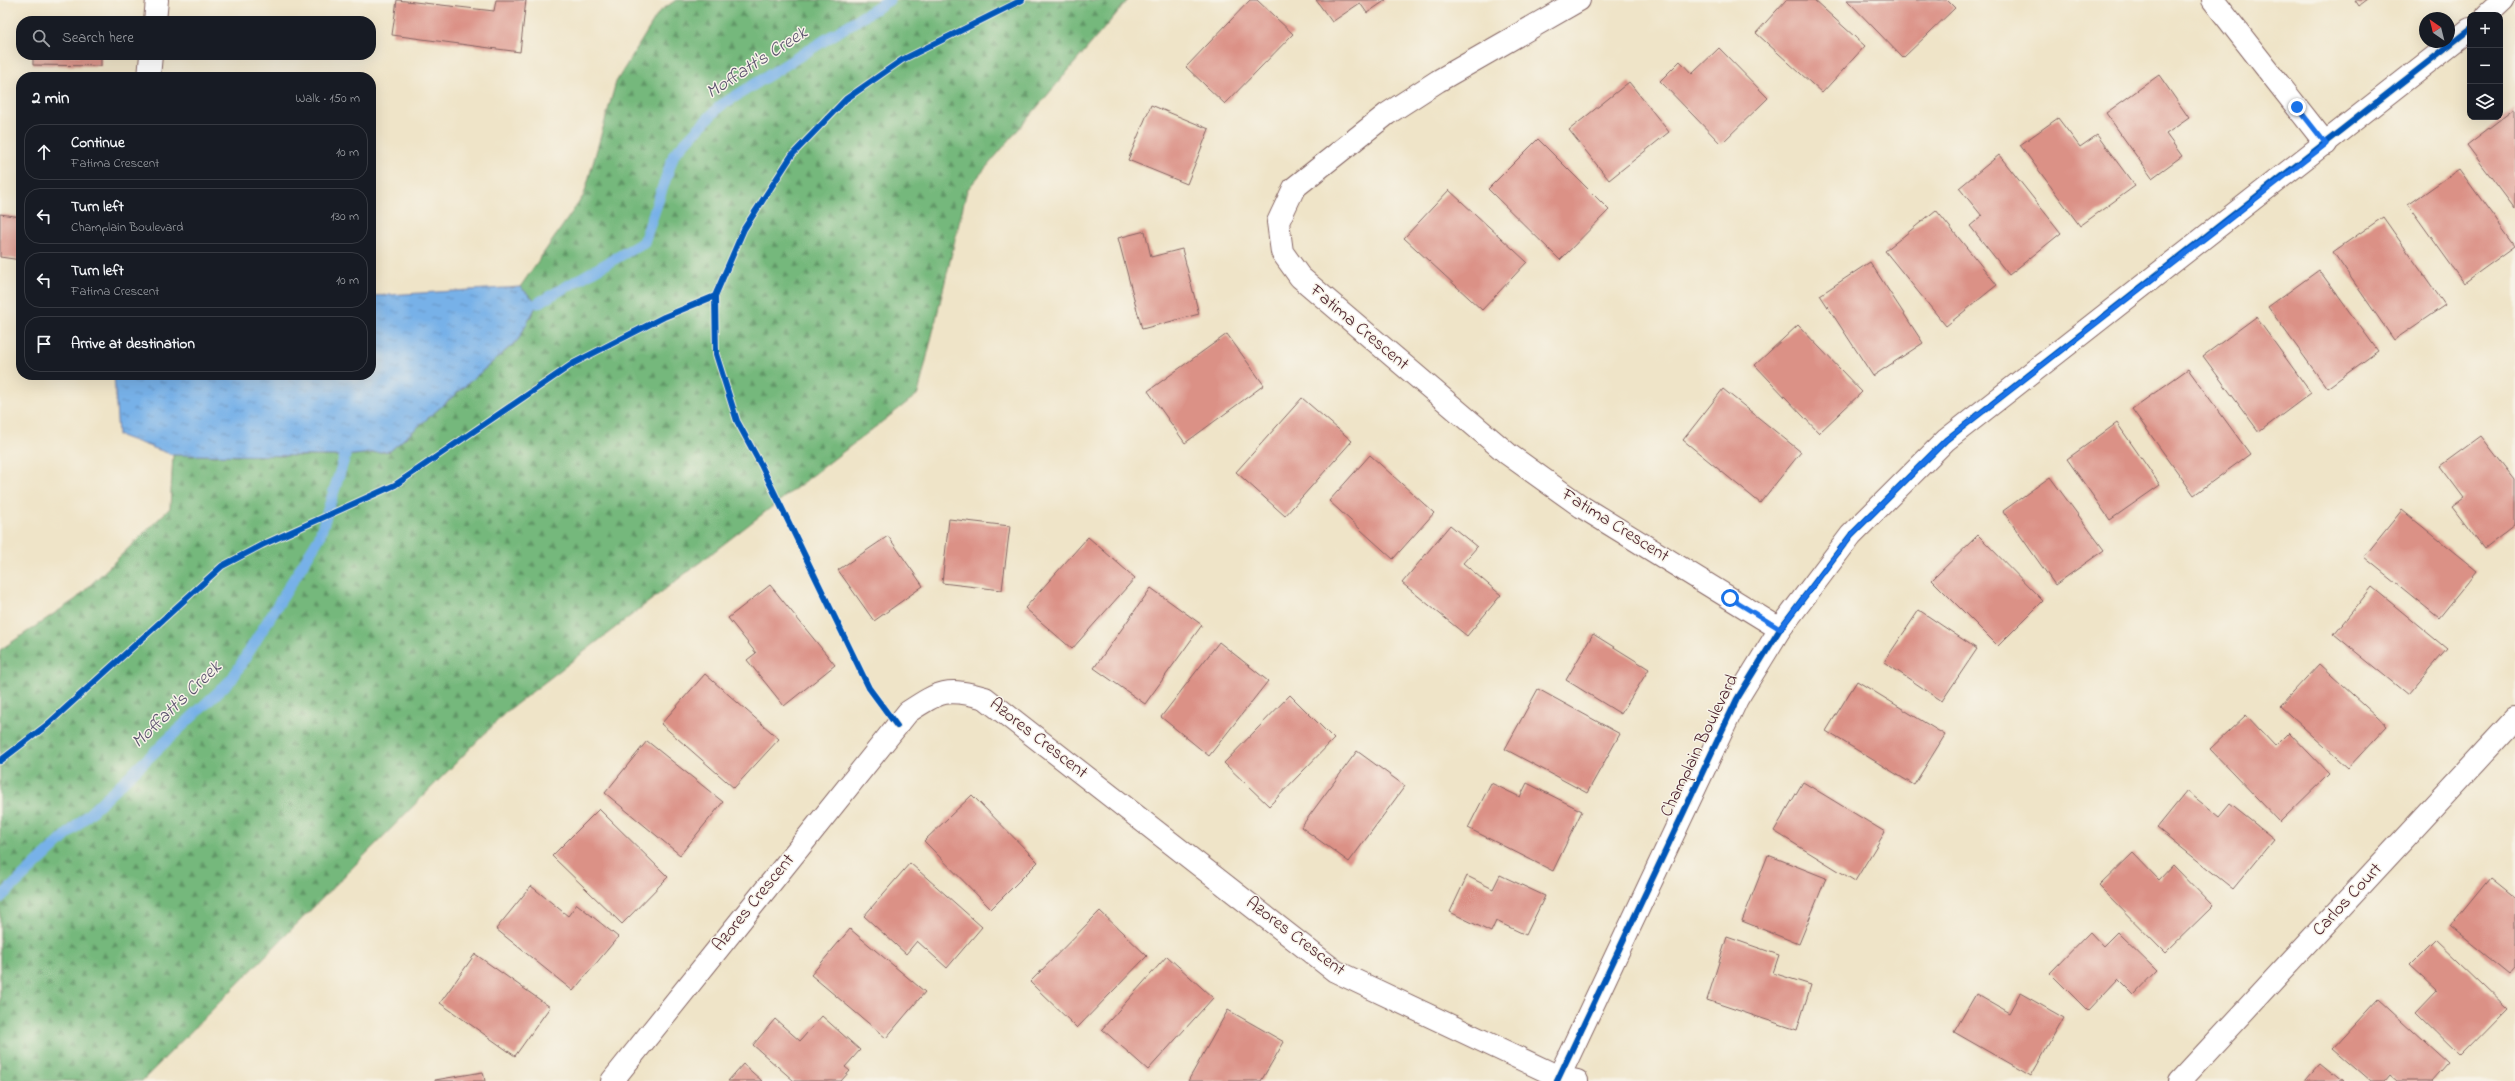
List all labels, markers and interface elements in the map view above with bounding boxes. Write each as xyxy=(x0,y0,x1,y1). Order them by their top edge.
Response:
north arrow xyxy=(2419,12,2455,48)
map controls xyxy=(2467,12,2503,120)
button: + xyxy=(2467,12,2503,48)
search box xyxy=(16,16,376,60)
water label: Moffatt's Creek xyxy=(701,20,814,106)
icon: search xyxy=(30,27,52,49)
text: Search here xyxy=(62,27,134,49)
button: − xyxy=(2467,48,2503,84)
button: layers xyxy=(2467,84,2503,120)
text: 2 min xyxy=(32,86,69,111)
text: Walk · 150 m xyxy=(295,89,360,108)
route end xyxy=(2288,98,2306,116)
text: Continue xyxy=(71,132,125,154)
icon: ahead xyxy=(33,141,55,163)
text: 10 m xyxy=(336,143,359,162)
text: Fatima Crescent xyxy=(71,154,160,173)
text: Turn left xyxy=(71,196,124,218)
icon: left xyxy=(33,205,55,227)
text: 130 m xyxy=(331,207,359,226)
text: Champlain Boulevard xyxy=(71,218,184,237)
text: Turn left xyxy=(71,260,124,282)
icon: left xyxy=(33,269,55,291)
text: 10 m xyxy=(336,271,359,290)
street label: Fatima Crescent xyxy=(1303,278,1414,377)
text: Fatima Crescent xyxy=(71,282,160,301)
icon: arrive xyxy=(33,333,55,355)
text: Arrive at destination xyxy=(71,333,195,355)
street label: Fatima Crescent xyxy=(1555,482,1674,569)
route start xyxy=(1721,589,1739,607)
water label: Moffatt's Creek xyxy=(126,654,229,755)
street label: Champlain Boulevard xyxy=(1654,670,1746,822)
street label: Azores Crescent xyxy=(983,692,1093,786)
street label: Azores Crescent xyxy=(706,849,802,957)
street label: Carlos Court xyxy=(2307,857,2389,943)
street label: Azores Crescent xyxy=(1240,891,1350,983)

